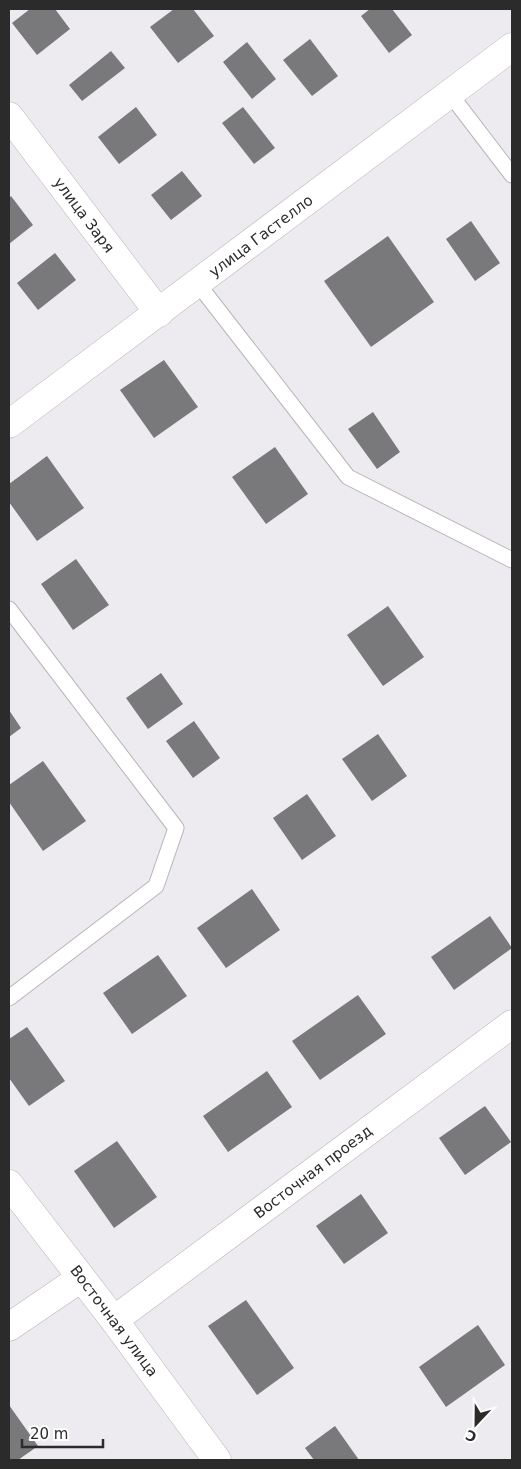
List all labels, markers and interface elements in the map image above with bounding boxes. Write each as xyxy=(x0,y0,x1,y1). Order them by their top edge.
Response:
street label: улица Заря xyxy=(50,174,118,256)
street label: улица Гастелло xyxy=(206,191,316,281)
street label: Восточная проезд xyxy=(250,1122,376,1222)
street label: Восточная улица xyxy=(66,1262,162,1380)
north arrow xyxy=(451,1399,501,1449)
scale bar xyxy=(22,1416,104,1448)
text: 20 m xyxy=(30,1425,68,1443)
text: С xyxy=(463,1427,479,1445)

